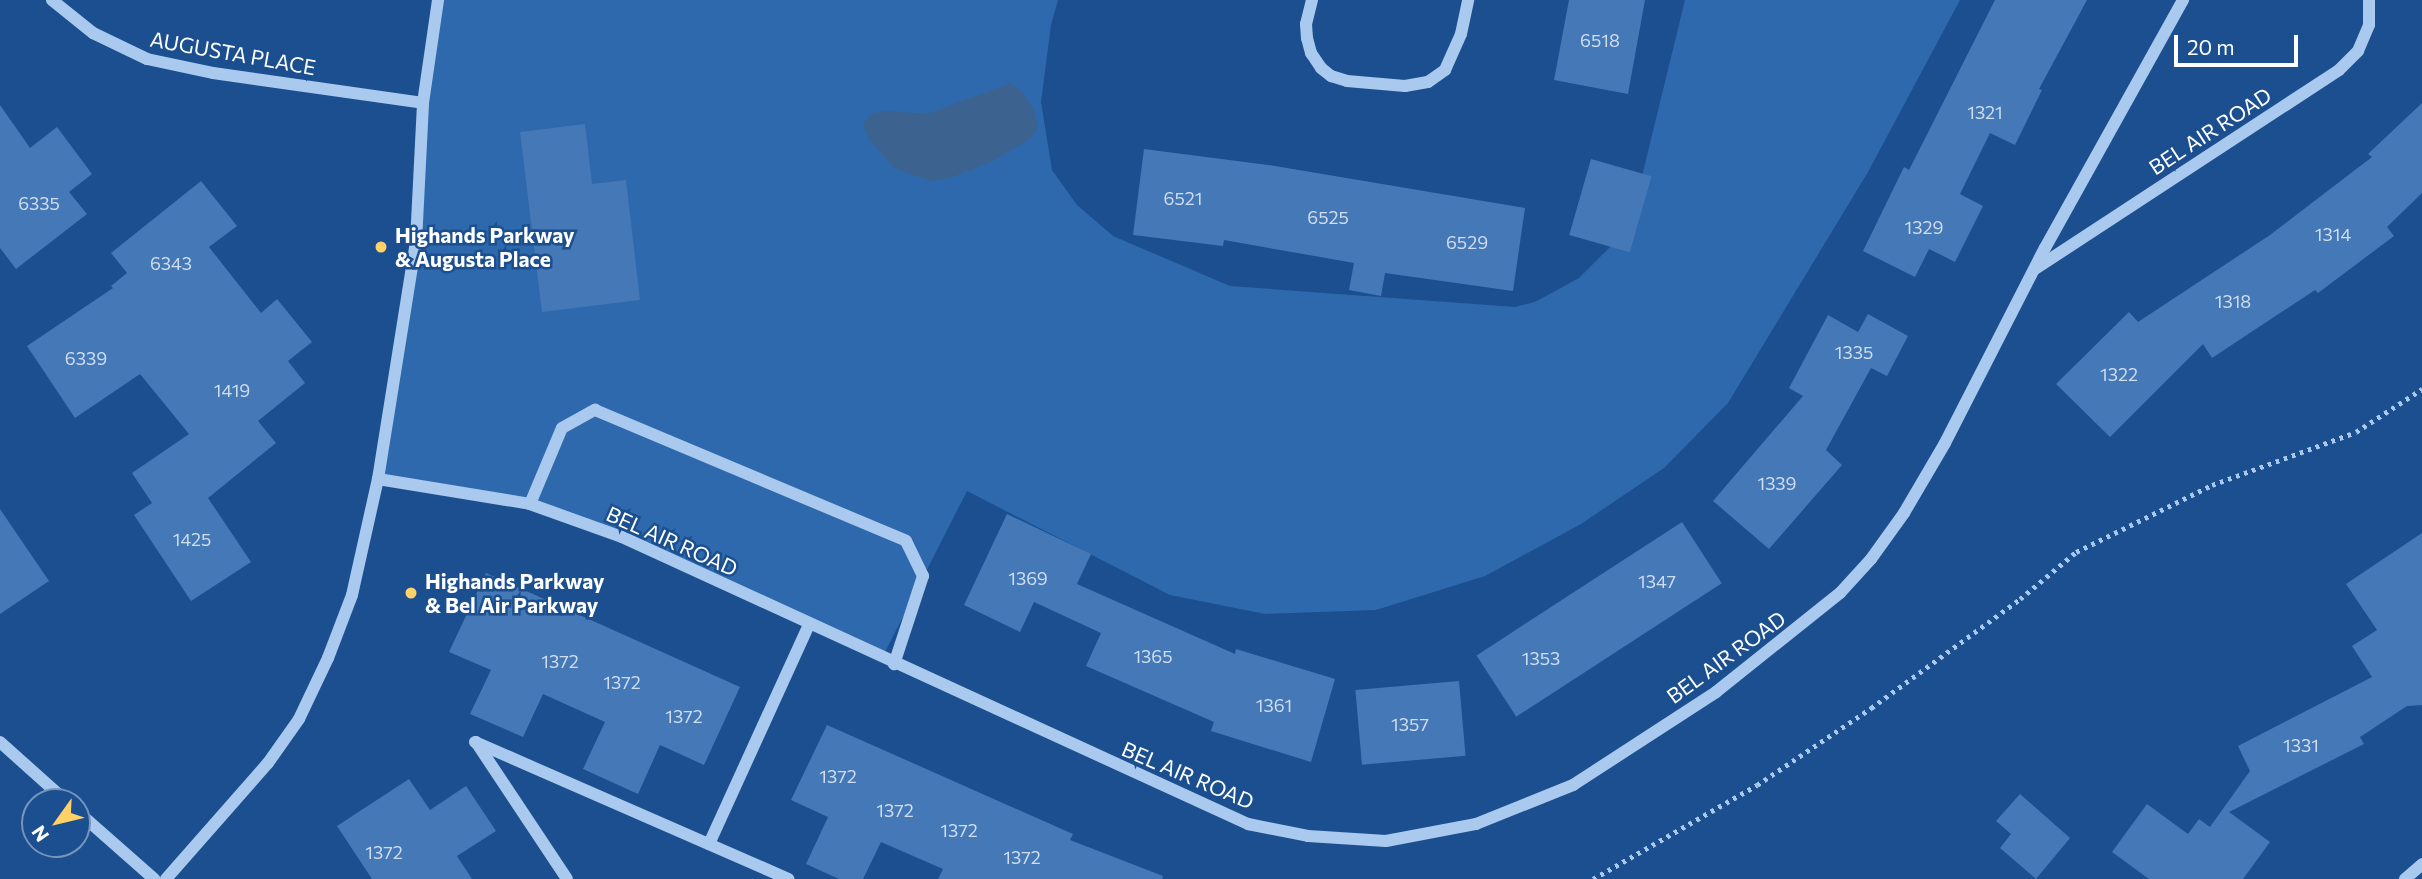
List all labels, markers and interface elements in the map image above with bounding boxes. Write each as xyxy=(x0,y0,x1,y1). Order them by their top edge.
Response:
scale bar xyxy=(2177,21,2301,65)
street label: AUGUSTA PLACE xyxy=(148,26,318,80)
house number: 6518 xyxy=(1580,29,1620,51)
text: 20 m xyxy=(2187,34,2235,59)
street label: BEL AIR ROAD xyxy=(2144,82,2276,180)
house number: 1321 xyxy=(1967,101,2003,123)
house number: 6521 xyxy=(1164,187,1202,209)
house number: 6335 xyxy=(18,192,60,214)
house number: 6525 xyxy=(1307,206,1349,228)
house number: 1329 xyxy=(1905,216,1943,238)
place label: Highands Parkway & Augusta Place xyxy=(395,222,575,272)
house number: 1314 xyxy=(2315,223,2351,245)
house number: 6529 xyxy=(1446,231,1488,253)
marker: Highands Parkway & Augusta Place xyxy=(373,239,389,255)
house number: 6343 xyxy=(150,252,192,274)
house number: 1318 xyxy=(2215,290,2251,312)
house number: 1335 xyxy=(1835,341,1873,363)
house number: 6339 xyxy=(65,347,107,369)
house number: 1322 xyxy=(2100,363,2138,385)
house number: 1419 xyxy=(214,379,250,401)
house number: 1339 xyxy=(1757,472,1797,494)
street label: BEL AIR ROAD xyxy=(603,501,741,581)
house number: 1425 xyxy=(173,528,211,550)
house number: 1369 xyxy=(1008,567,1048,589)
place label: Highands Parkway & Bel Air Parkway xyxy=(425,568,605,618)
house number: 1347 xyxy=(1638,570,1676,592)
marker: Highands Parkway & Bel Air Parkway xyxy=(403,585,419,601)
street label: BEL AIR ROAD xyxy=(1662,605,1790,709)
house number: 1365 xyxy=(1133,645,1173,667)
house number: 1353 xyxy=(1522,647,1560,669)
house number: 1372 xyxy=(541,650,579,672)
house number: 1372 xyxy=(603,671,641,693)
house number: 1361 xyxy=(1256,694,1292,716)
house number: 1372 xyxy=(665,705,703,727)
house number: 1357 xyxy=(1391,713,1429,735)
house number: 1331 xyxy=(2283,734,2319,756)
street label: BEL AIR ROAD xyxy=(1118,736,1258,814)
house number: 1372 xyxy=(819,765,857,787)
north arrow xyxy=(21,788,91,858)
house number: 1372 xyxy=(876,799,914,821)
house number: 1372 xyxy=(940,819,978,841)
text: N xyxy=(26,822,53,846)
house number: 1372 xyxy=(365,841,403,863)
house number: 1372 xyxy=(1003,846,1041,868)

